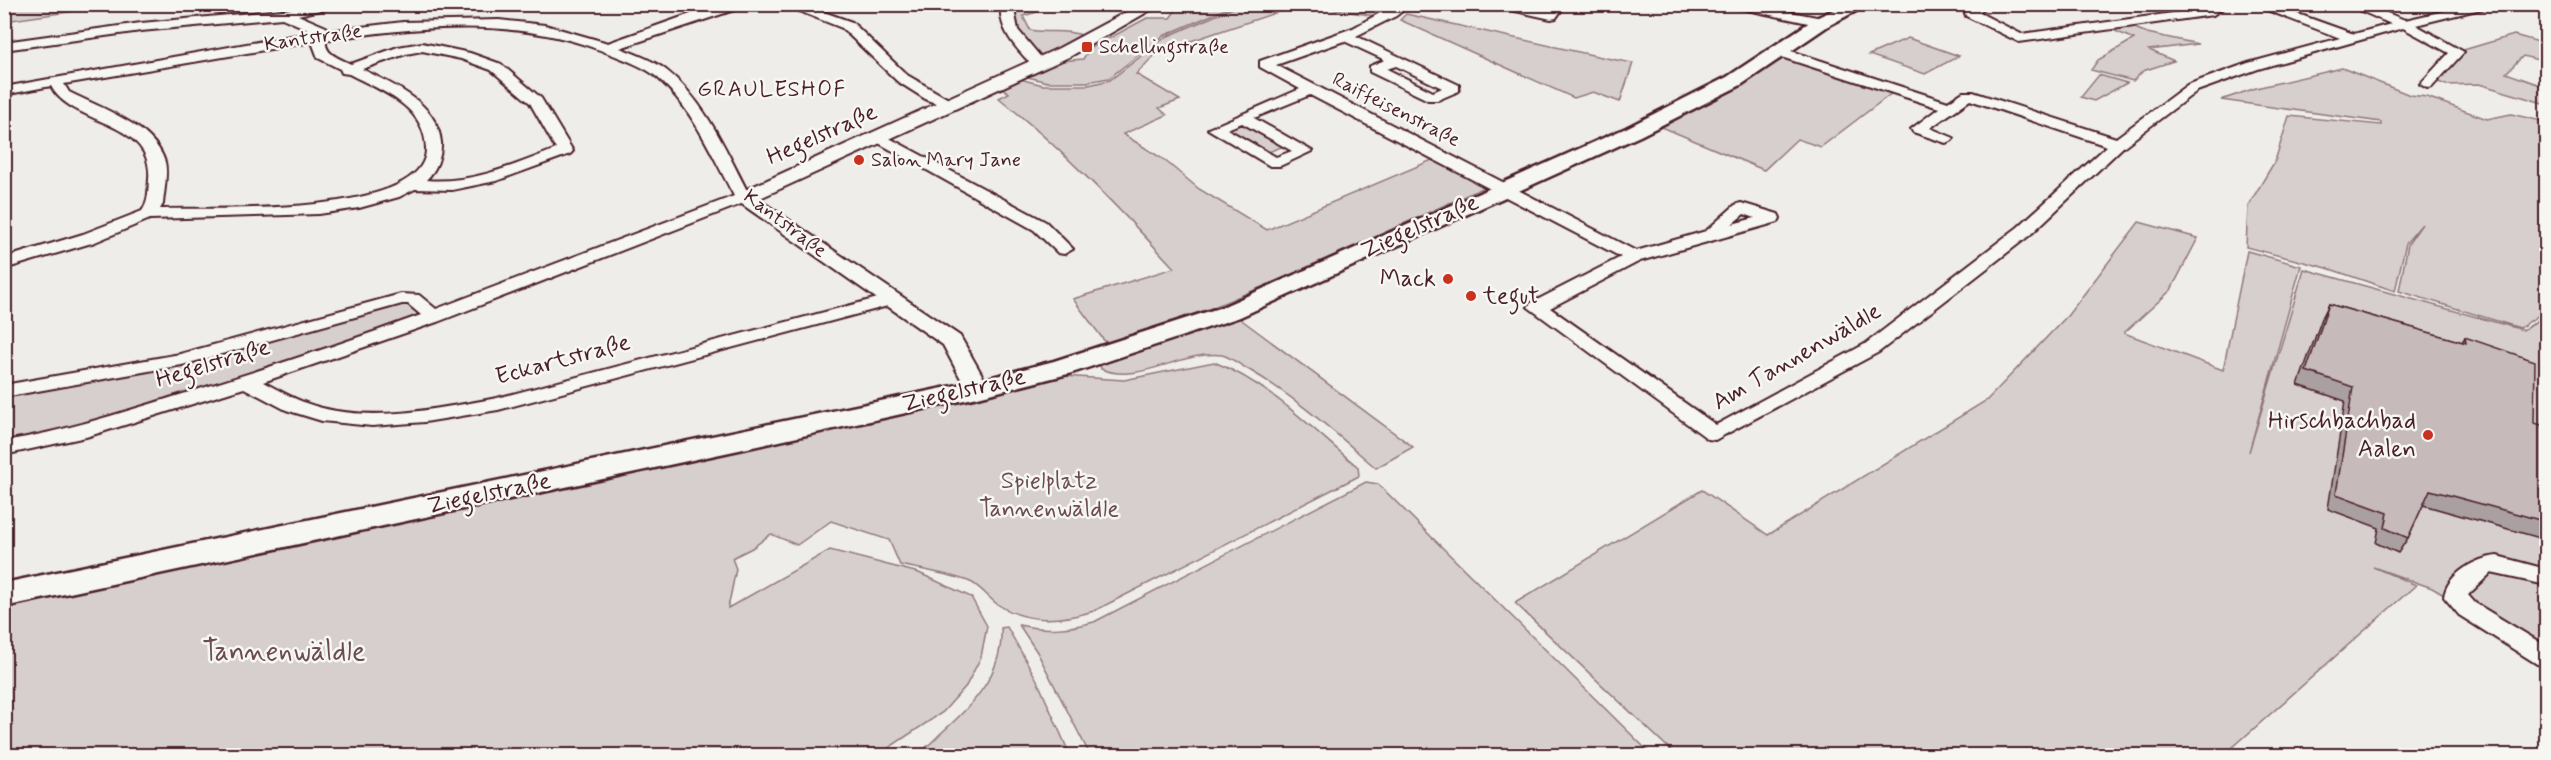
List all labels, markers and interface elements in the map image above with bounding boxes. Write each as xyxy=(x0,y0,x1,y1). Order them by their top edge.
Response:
street label: Kantstraße xyxy=(262,18,364,58)
place label: Schellingstraße xyxy=(1099,34,1229,63)
marker: Schellingstraße xyxy=(1080,40,1094,54)
street label: Raiffeisenstraße xyxy=(1327,66,1465,154)
district label: GRAULESHOF xyxy=(697,76,847,104)
street label: Hegelstraße xyxy=(762,97,884,176)
place label: Salon Mary Jane xyxy=(871,147,1021,174)
marker: Salon Mary Jane xyxy=(852,153,866,167)
street label: Kantstraße xyxy=(738,184,832,264)
street label: Ziegelstraße xyxy=(1356,187,1485,269)
place label: Mack xyxy=(1380,264,1436,295)
marker: Mack xyxy=(1441,272,1455,286)
place label: tegut xyxy=(1482,281,1539,315)
marker: tegut xyxy=(1464,289,1478,303)
street label: Am Tannenwäldle xyxy=(1707,296,1887,418)
street label: Eckartstraße xyxy=(492,327,634,393)
street label: Hegelstraße xyxy=(152,332,275,399)
street label: Ziegelstraße xyxy=(899,362,1030,423)
place label: Hirschbachbad Aalen xyxy=(2268,406,2416,465)
marker: Hirschbachbad Aalen xyxy=(2421,428,2435,442)
street label: Ziegelstraße xyxy=(424,466,554,525)
park label: Spielplatz Tannenwäldle xyxy=(979,466,1119,525)
park label: Tannenwäldle xyxy=(202,634,366,671)

